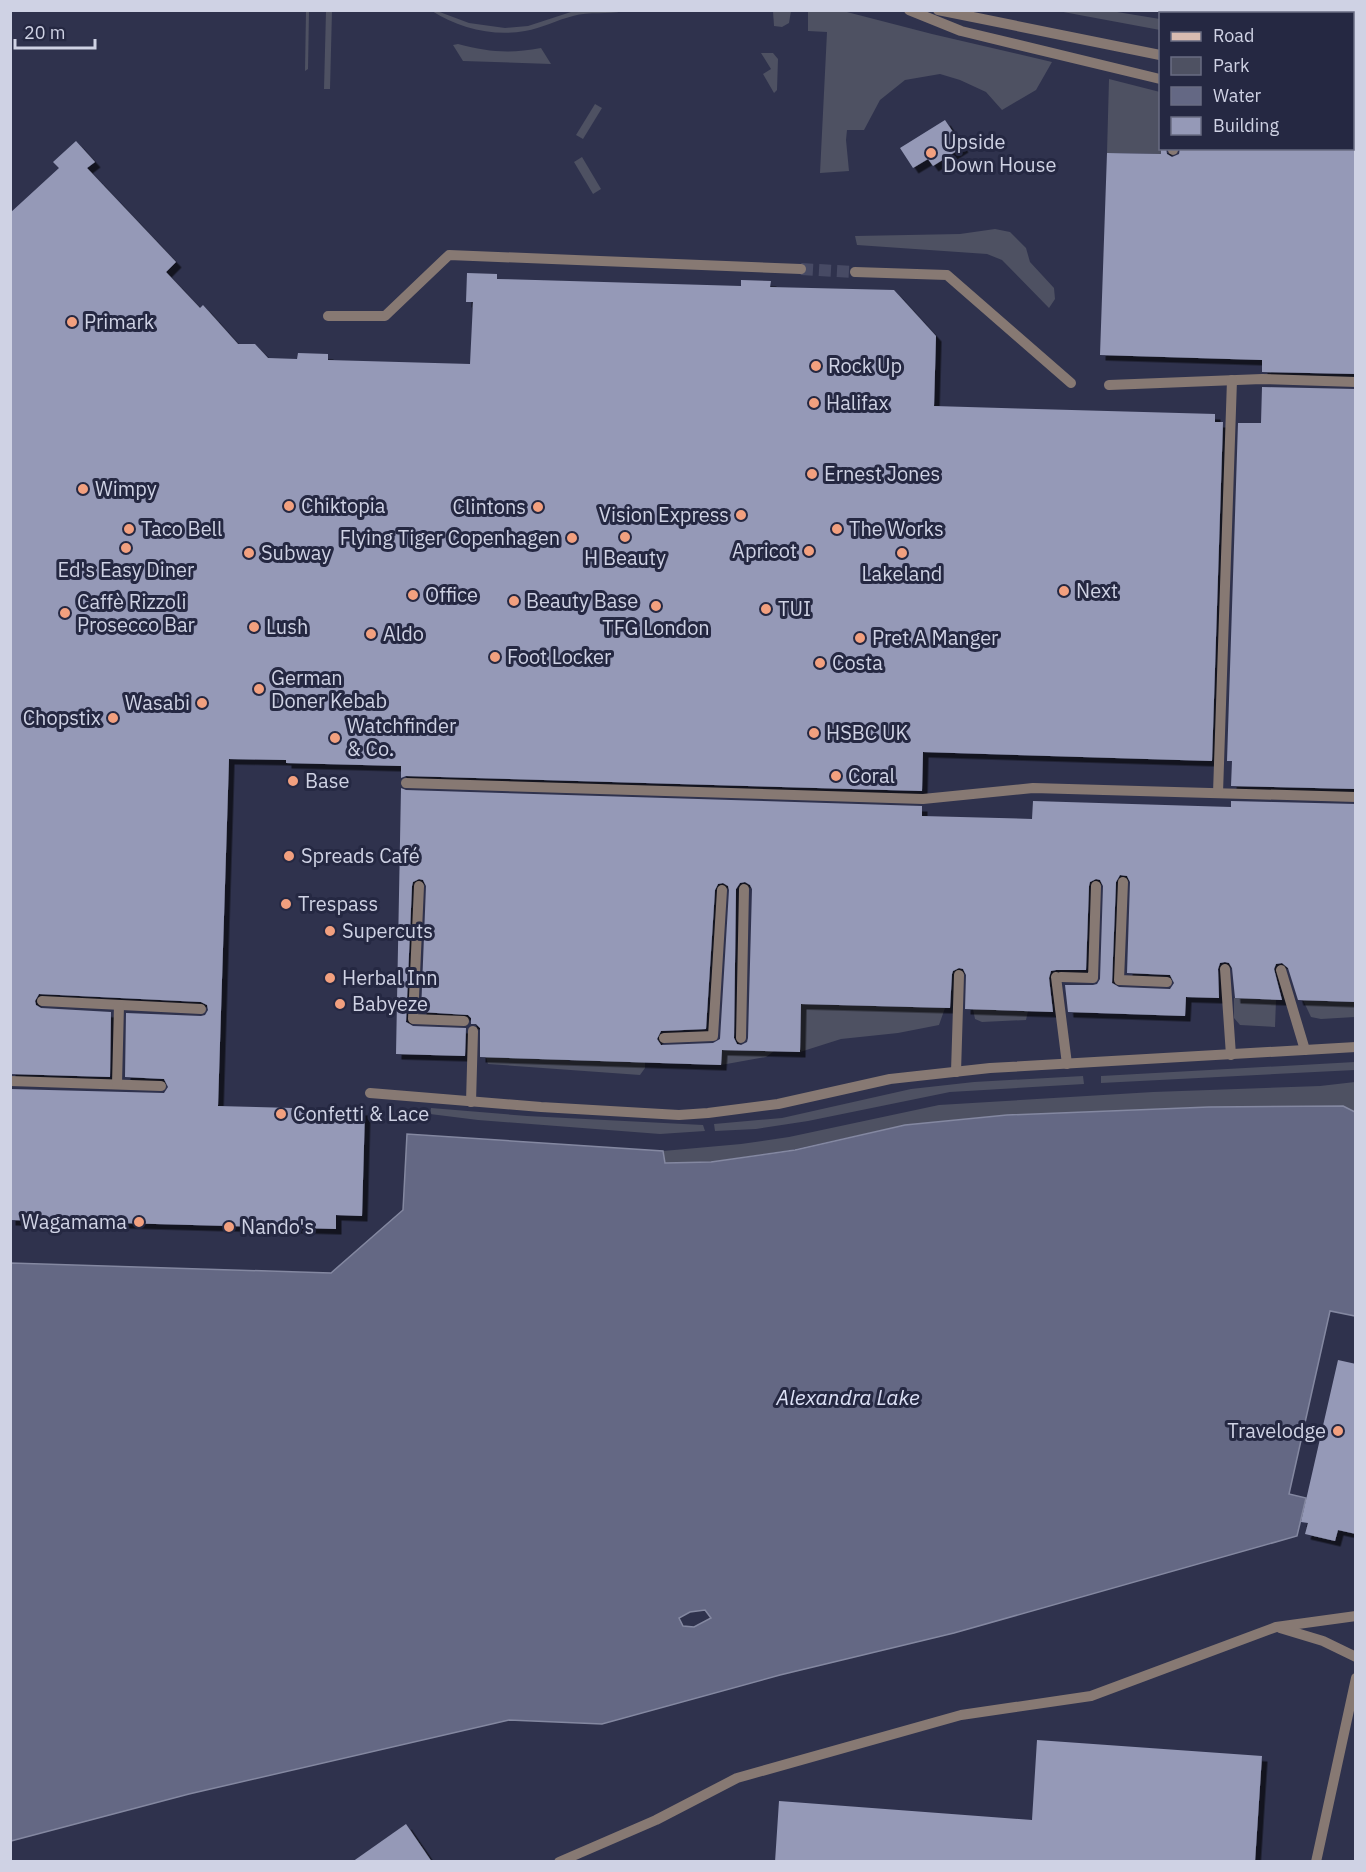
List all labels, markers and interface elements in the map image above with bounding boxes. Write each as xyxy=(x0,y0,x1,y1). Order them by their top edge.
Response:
scale bar xyxy=(15,12,94,50)
legend xyxy=(1159,12,1354,150)
text: 20 m xyxy=(24,21,66,44)
text: Road xyxy=(1213,24,1254,47)
text: Park xyxy=(1213,54,1250,77)
text: Water xyxy=(1213,84,1262,107)
text: Building xyxy=(1213,114,1280,137)
place label: Upside Down House xyxy=(943,128,1056,178)
marker: Upside Down House xyxy=(924,146,938,160)
place label: Primark xyxy=(84,308,155,335)
marker: Primark xyxy=(65,315,79,329)
place label: Rock Up xyxy=(828,352,902,379)
marker: Rock Up xyxy=(809,359,823,373)
place label: Halifax xyxy=(826,389,889,416)
marker: Halifax xyxy=(807,396,821,410)
place label: Ernest Jones xyxy=(824,460,940,487)
marker: Ernest Jones xyxy=(805,467,819,481)
place label: Wimpy xyxy=(95,475,157,502)
marker: Wimpy xyxy=(76,482,90,496)
place label: Chiktopia xyxy=(301,492,386,519)
place label: Clintons xyxy=(453,493,526,520)
marker: Chiktopia xyxy=(282,499,296,513)
marker: Clintons xyxy=(531,500,545,514)
place label: Vision Express xyxy=(599,501,729,528)
marker: Vision Express xyxy=(734,508,748,522)
place label: Taco Bell xyxy=(141,515,222,542)
place label: The Works xyxy=(849,515,944,542)
marker: Taco Bell xyxy=(122,522,136,536)
marker: The Works xyxy=(830,522,844,536)
place label: Flying Tiger Copenhagen xyxy=(340,524,560,551)
marker: H Beauty xyxy=(618,530,632,544)
marker: Flying Tiger Copenhagen xyxy=(565,531,579,545)
place label: Apricot xyxy=(732,537,797,564)
place label: Subway xyxy=(261,539,331,566)
marker: Ed's Easy Diner xyxy=(119,541,133,555)
place label: H Beauty xyxy=(584,544,666,571)
marker: Apricot xyxy=(802,544,816,558)
marker: Subway xyxy=(242,546,256,560)
marker: Lakeland xyxy=(895,546,909,560)
place label: Ed's Easy Diner xyxy=(58,556,194,583)
place label: Lakeland xyxy=(862,560,942,587)
place label: Next xyxy=(1076,577,1118,604)
place label: Office xyxy=(425,581,478,608)
marker: Next xyxy=(1057,584,1071,598)
place label: Beauty Base xyxy=(526,587,638,614)
place label: Caffè Rizzoli Prosecco Bar xyxy=(77,588,195,638)
marker: Office xyxy=(406,588,420,602)
marker: Beauty Base xyxy=(507,594,521,608)
place label: TUI xyxy=(778,595,811,622)
marker: TFG London xyxy=(649,599,663,613)
marker: TUI xyxy=(759,602,773,616)
marker: Caffè Rizzoli Prosecco Bar xyxy=(58,606,72,620)
place label: Lush xyxy=(266,613,308,640)
place label: TFG London xyxy=(602,614,710,641)
marker: Lush xyxy=(247,620,261,634)
place label: Aldo xyxy=(383,620,424,647)
place label: Pret A Manger xyxy=(872,624,998,651)
marker: Aldo xyxy=(364,627,378,641)
marker: Pret A Manger xyxy=(853,631,867,645)
place label: Foot Locker xyxy=(507,643,611,670)
place label: Costa xyxy=(832,649,883,676)
marker: Foot Locker xyxy=(488,650,502,664)
marker: Costa xyxy=(813,656,827,670)
place label: German Doner Kebab xyxy=(271,664,387,714)
marker: German Doner Kebab xyxy=(252,682,266,696)
place label: Wasabi xyxy=(125,689,190,716)
marker: Wasabi xyxy=(195,696,209,710)
place label: Chopstix xyxy=(23,704,101,731)
marker: Chopstix xyxy=(106,711,120,725)
place label: Watchfinder & Co. xyxy=(347,712,456,762)
place label: HSBC UK xyxy=(826,719,909,746)
marker: HSBC UK xyxy=(807,726,821,740)
marker: Watchfinder & Co. xyxy=(328,731,342,745)
place label: Coral xyxy=(848,762,895,789)
place label: Base xyxy=(305,767,349,794)
marker: Coral xyxy=(829,769,843,783)
marker: Base xyxy=(286,774,300,788)
place label: Spreads Café xyxy=(301,842,420,869)
marker: Spreads Café xyxy=(282,849,296,863)
place label: Trespass xyxy=(298,890,378,917)
marker: Trespass xyxy=(279,897,293,911)
place label: Supercuts xyxy=(342,917,433,944)
marker: Supercuts xyxy=(323,924,337,938)
place label: Herbal Inn xyxy=(342,964,438,991)
marker: Herbal Inn xyxy=(323,971,337,985)
place label: Babyeze xyxy=(352,990,428,1017)
marker: Babyeze xyxy=(333,997,347,1011)
place label: Confetti & Lace xyxy=(293,1100,429,1127)
marker: Confetti & Lace xyxy=(274,1107,288,1121)
place label: Wagamama xyxy=(21,1208,127,1235)
place label: Nando's xyxy=(241,1213,314,1240)
marker: Wagamama xyxy=(132,1215,146,1229)
marker: Nando's xyxy=(222,1220,236,1234)
water label: Alexandra Lake xyxy=(775,1383,920,1411)
place label: Travelodge xyxy=(1227,1417,1326,1444)
marker: Travelodge xyxy=(1331,1424,1345,1438)

